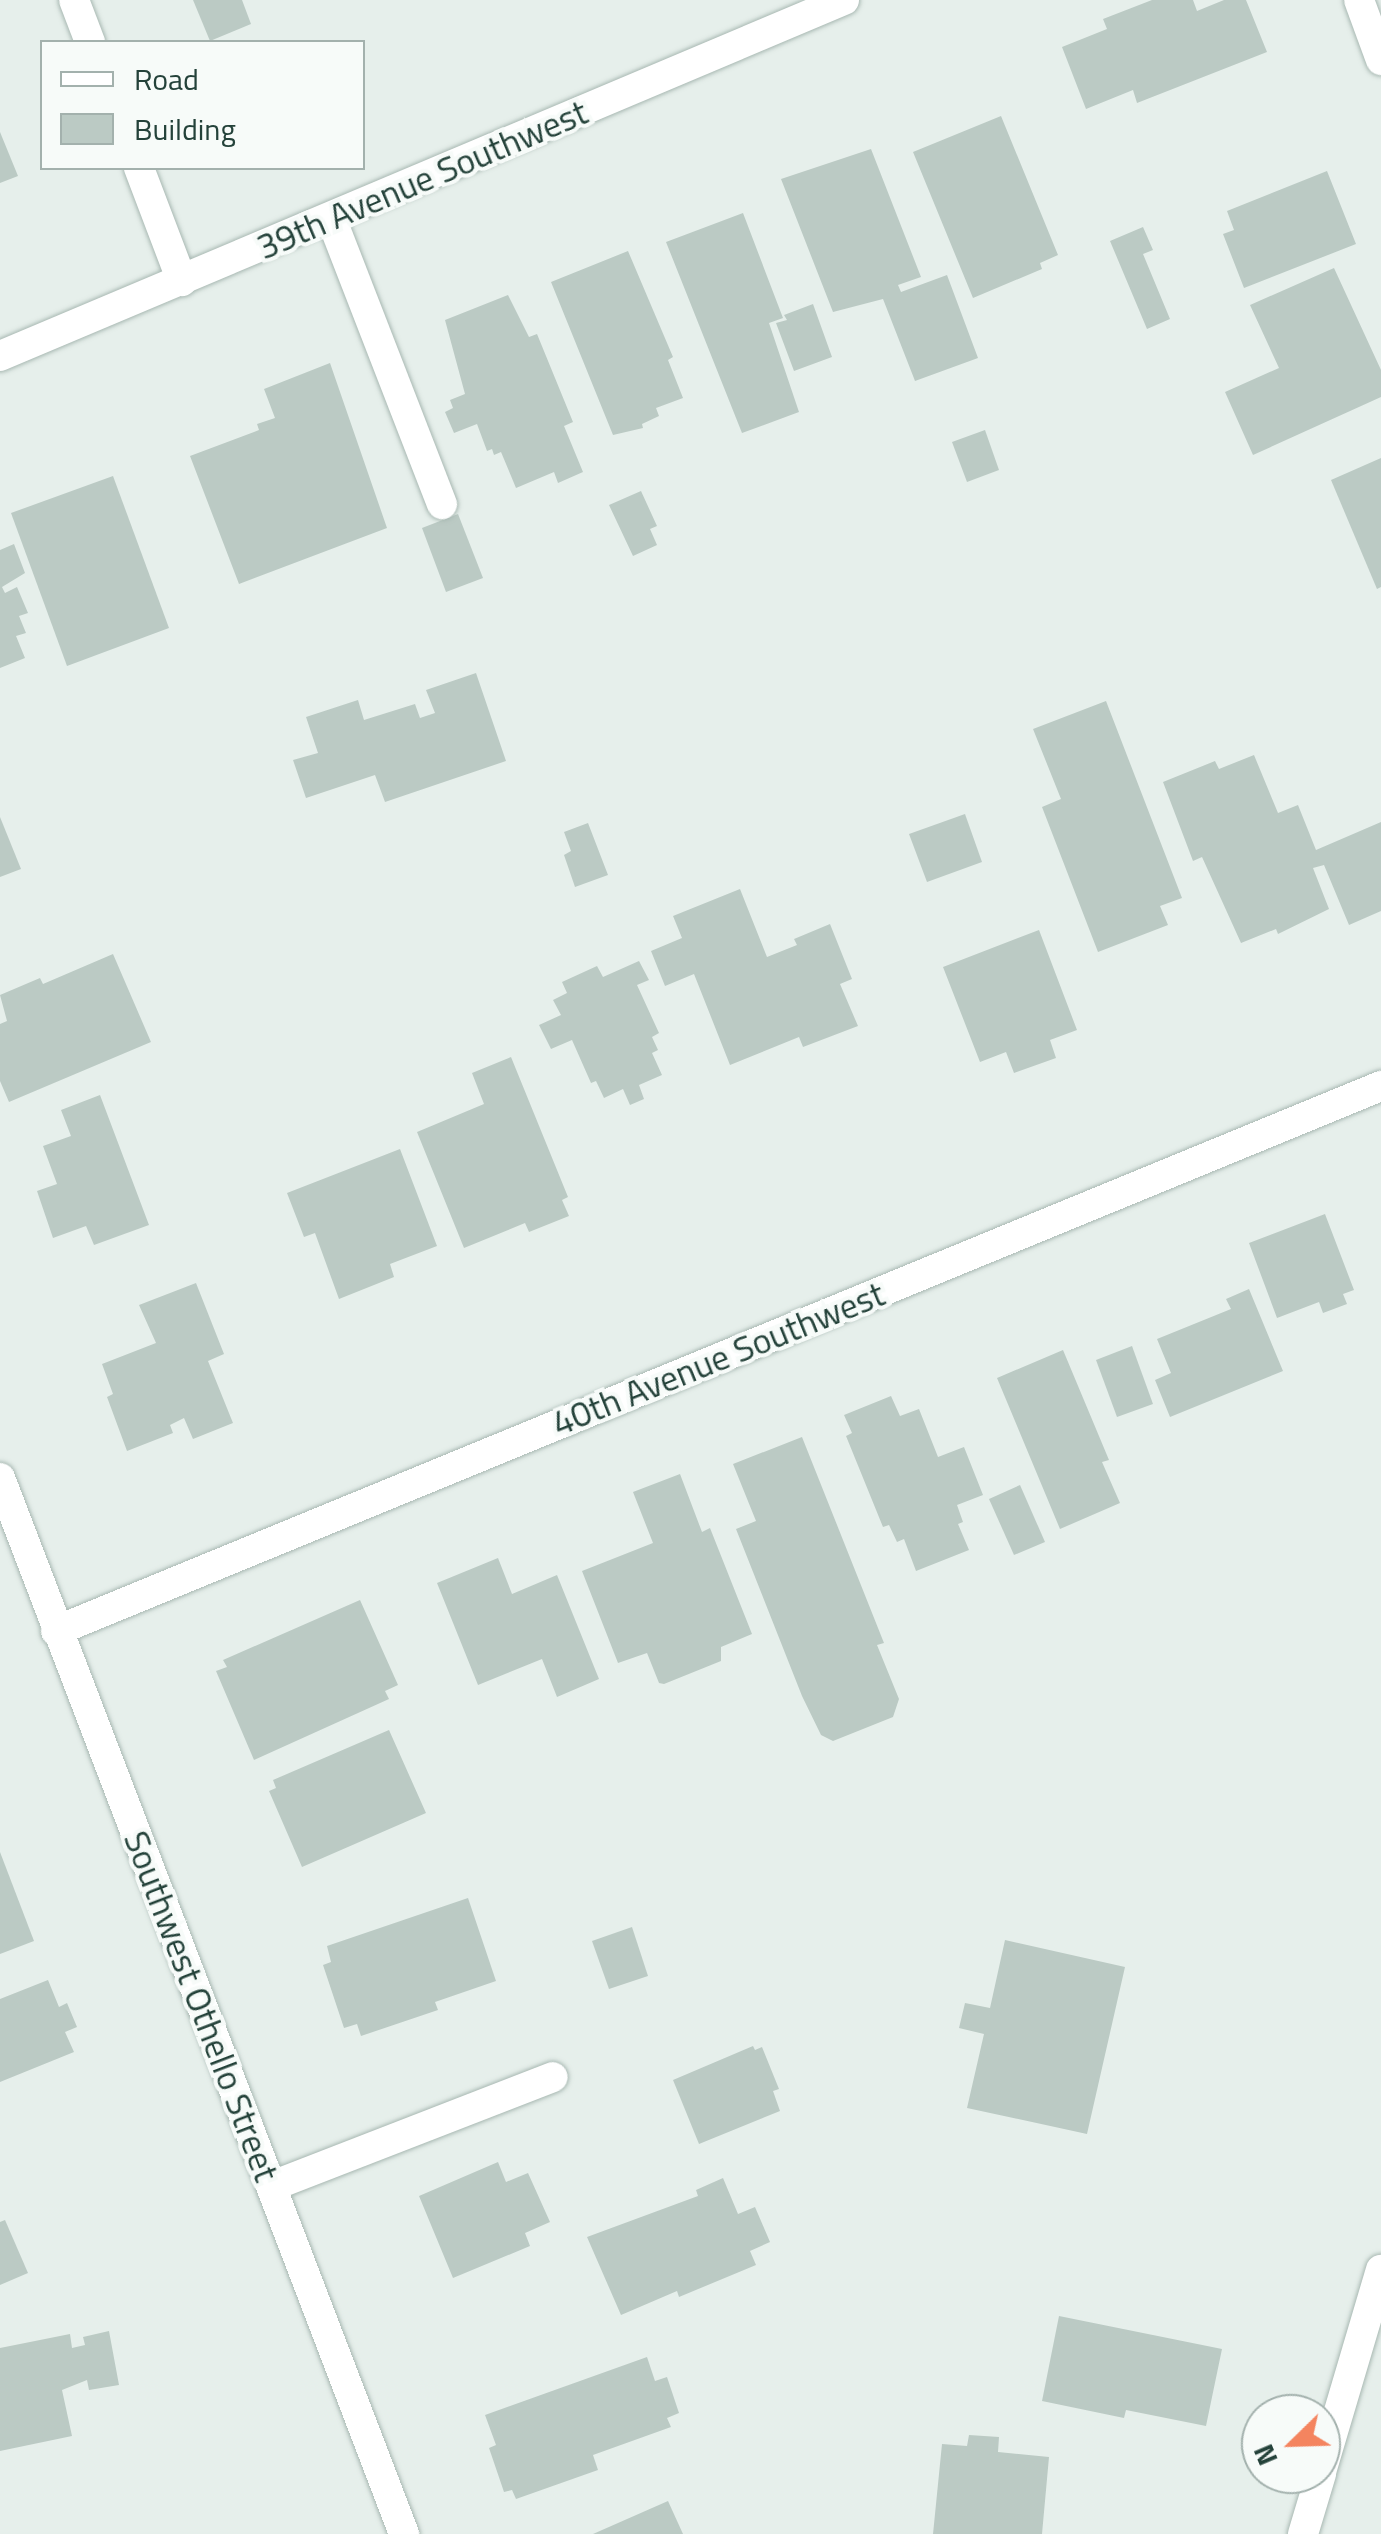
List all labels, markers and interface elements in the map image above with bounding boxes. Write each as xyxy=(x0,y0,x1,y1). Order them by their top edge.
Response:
legend xyxy=(40,40,365,170)
text: Road xyxy=(134,56,199,102)
street label: 39th Avenue Southwest xyxy=(250,90,594,268)
text: Building xyxy=(134,106,236,152)
street label: 40th Avenue Southwest xyxy=(546,1272,890,1444)
street label: Southwest Othello Street xyxy=(116,1825,288,2187)
north arrow xyxy=(1241,2394,1341,2494)
text: N xyxy=(1241,2438,1288,2472)

